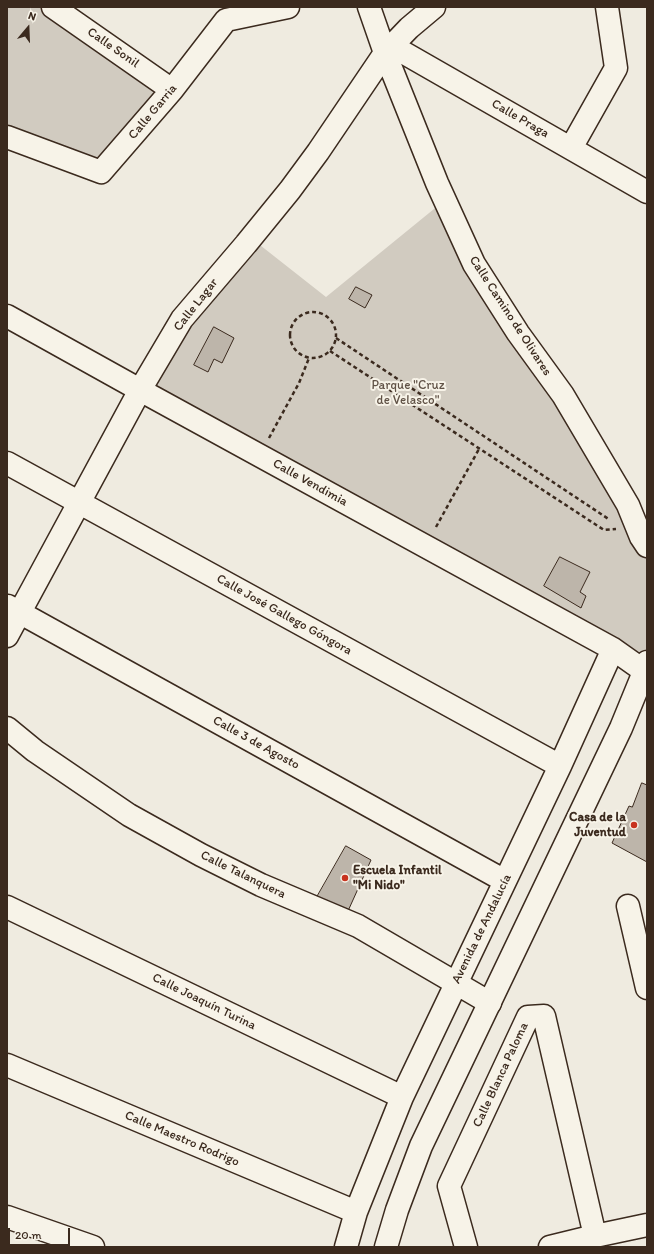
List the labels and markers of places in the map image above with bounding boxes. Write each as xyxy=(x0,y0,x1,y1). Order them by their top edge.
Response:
place label: Casa de la Juventud xyxy=(569,810,626,841)
marker: Casa de la Juventud xyxy=(629,820,639,830)
place label: Escuela Infantil "Mi Nido" xyxy=(353,863,442,894)
marker: Escuela Infantil "Mi Nido" xyxy=(340,873,350,883)

